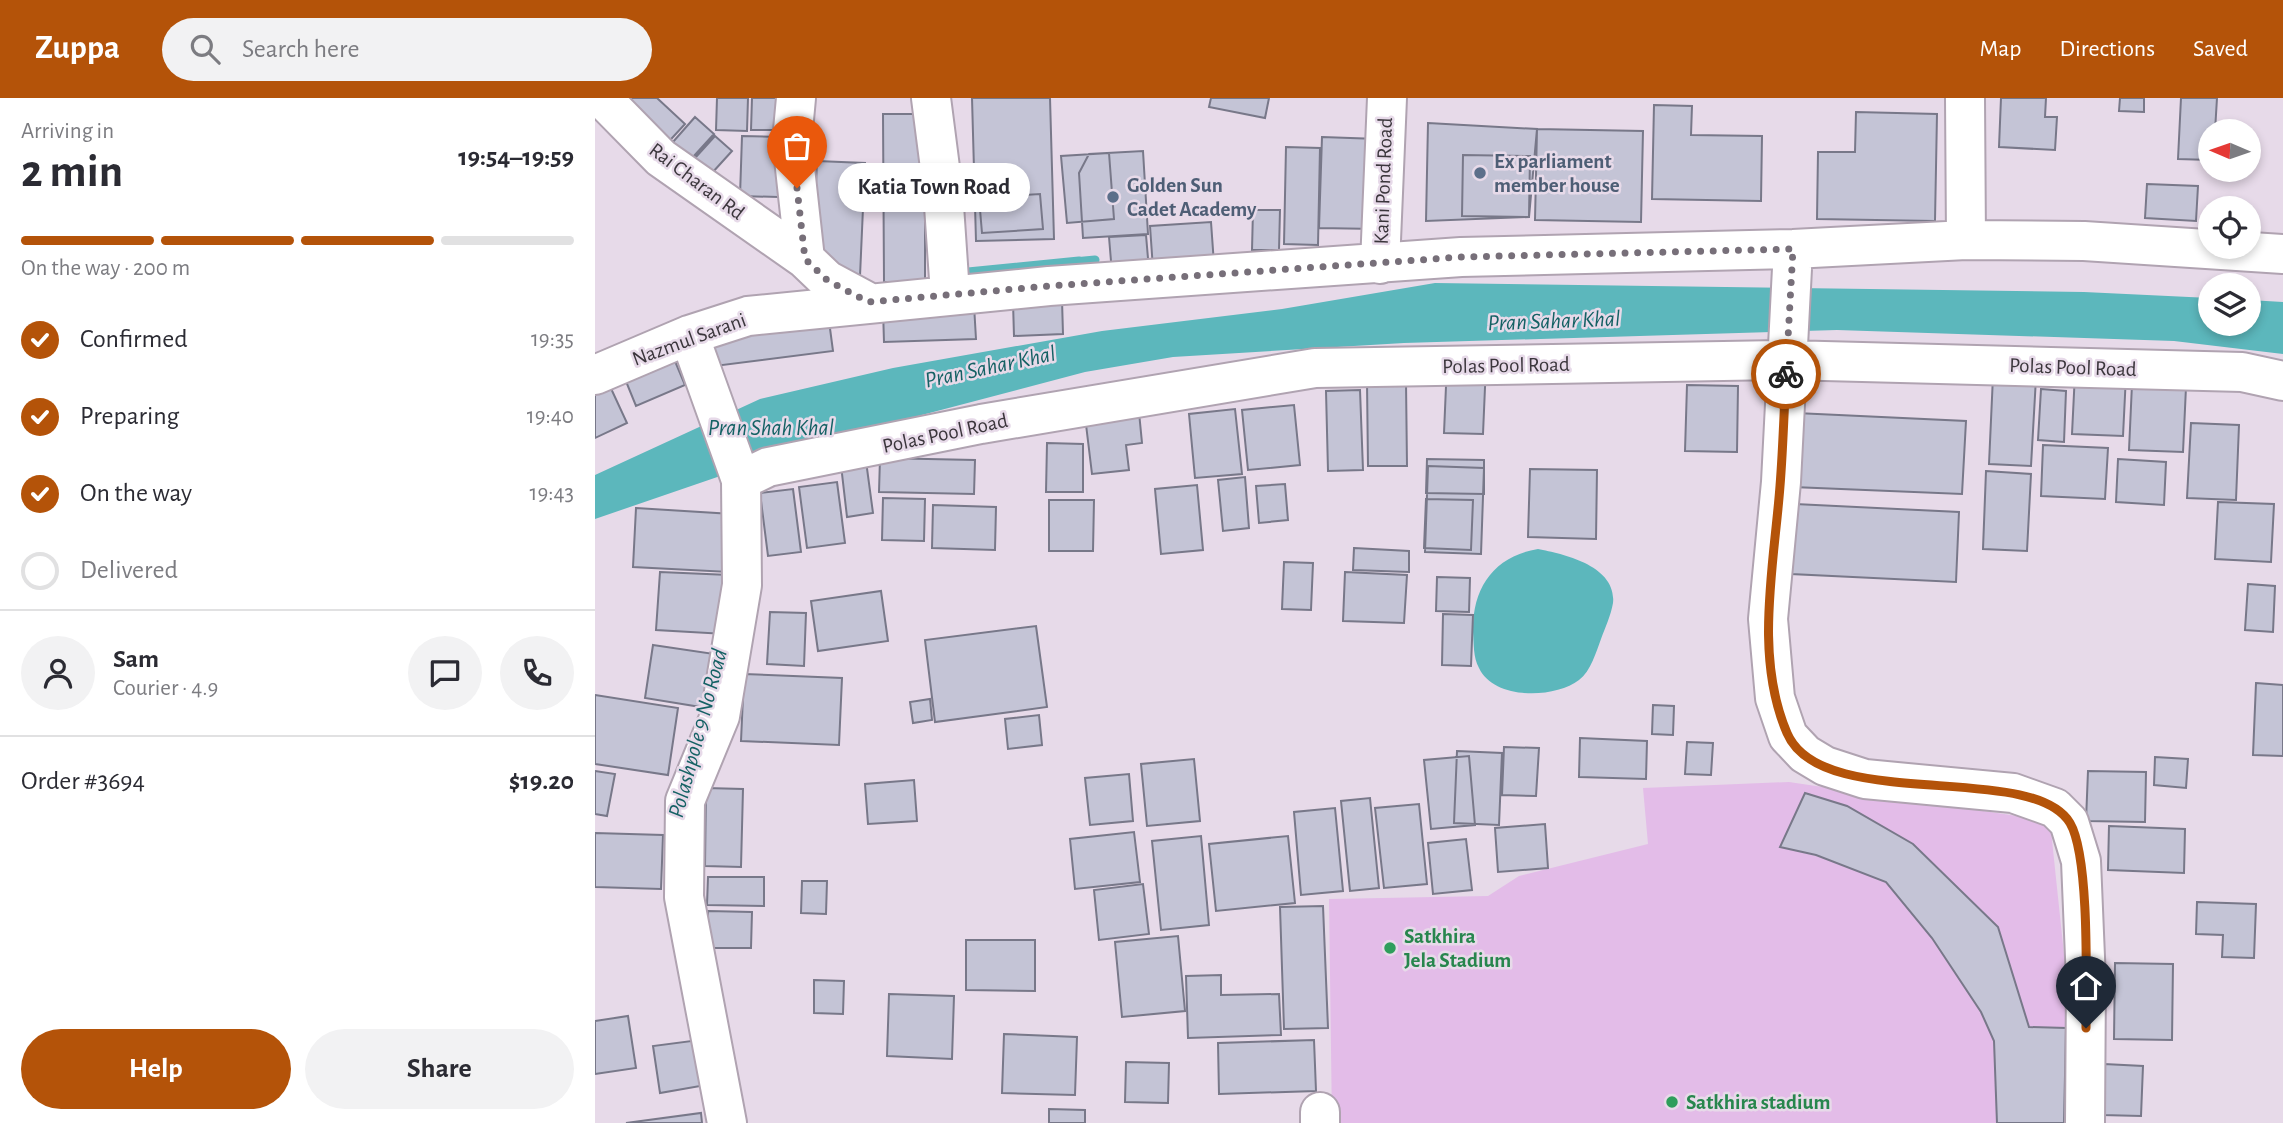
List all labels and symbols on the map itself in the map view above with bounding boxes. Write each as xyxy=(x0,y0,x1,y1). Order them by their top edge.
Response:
pin xyxy=(767,116,827,188)
street label: Kani Pond Road xyxy=(1371,117,1396,245)
north arrow xyxy=(2198,119,2261,182)
street label: Rai Charan Rd xyxy=(645,139,748,224)
place label: Ex parliament member house xyxy=(1494,151,1620,196)
callout: Katia Town Road xyxy=(839,164,1031,212)
marker: Ex parliament member house xyxy=(1472,165,1488,181)
place label: Golden Sun Cadet Academy xyxy=(1127,175,1257,220)
marker: Golden Sun Cadet Academy xyxy=(1105,189,1121,205)
water label: Pran Sahar Khal xyxy=(1487,308,1621,335)
street label: Nazmul Sarani xyxy=(629,309,749,370)
courier xyxy=(1751,339,1821,409)
water label: Pran Sahar Khal xyxy=(923,342,1058,393)
street label: Polas Pool Road xyxy=(1442,354,1570,377)
street label: Polas Pool Road xyxy=(2009,355,2137,380)
street label: Polas Pool Road xyxy=(881,410,1010,457)
water label: Pran Shah Khal xyxy=(708,417,835,440)
water label: Polashpole 9 No Road xyxy=(665,646,732,820)
place label: Satkhira Jela Stadium xyxy=(1404,926,1511,971)
marker: Satkhira Jela Stadium xyxy=(1382,940,1398,956)
pin xyxy=(2056,956,2116,1028)
place label: Satkhira stadium xyxy=(1686,1092,1830,1113)
marker: Satkhira stadium xyxy=(1664,1094,1680,1110)

